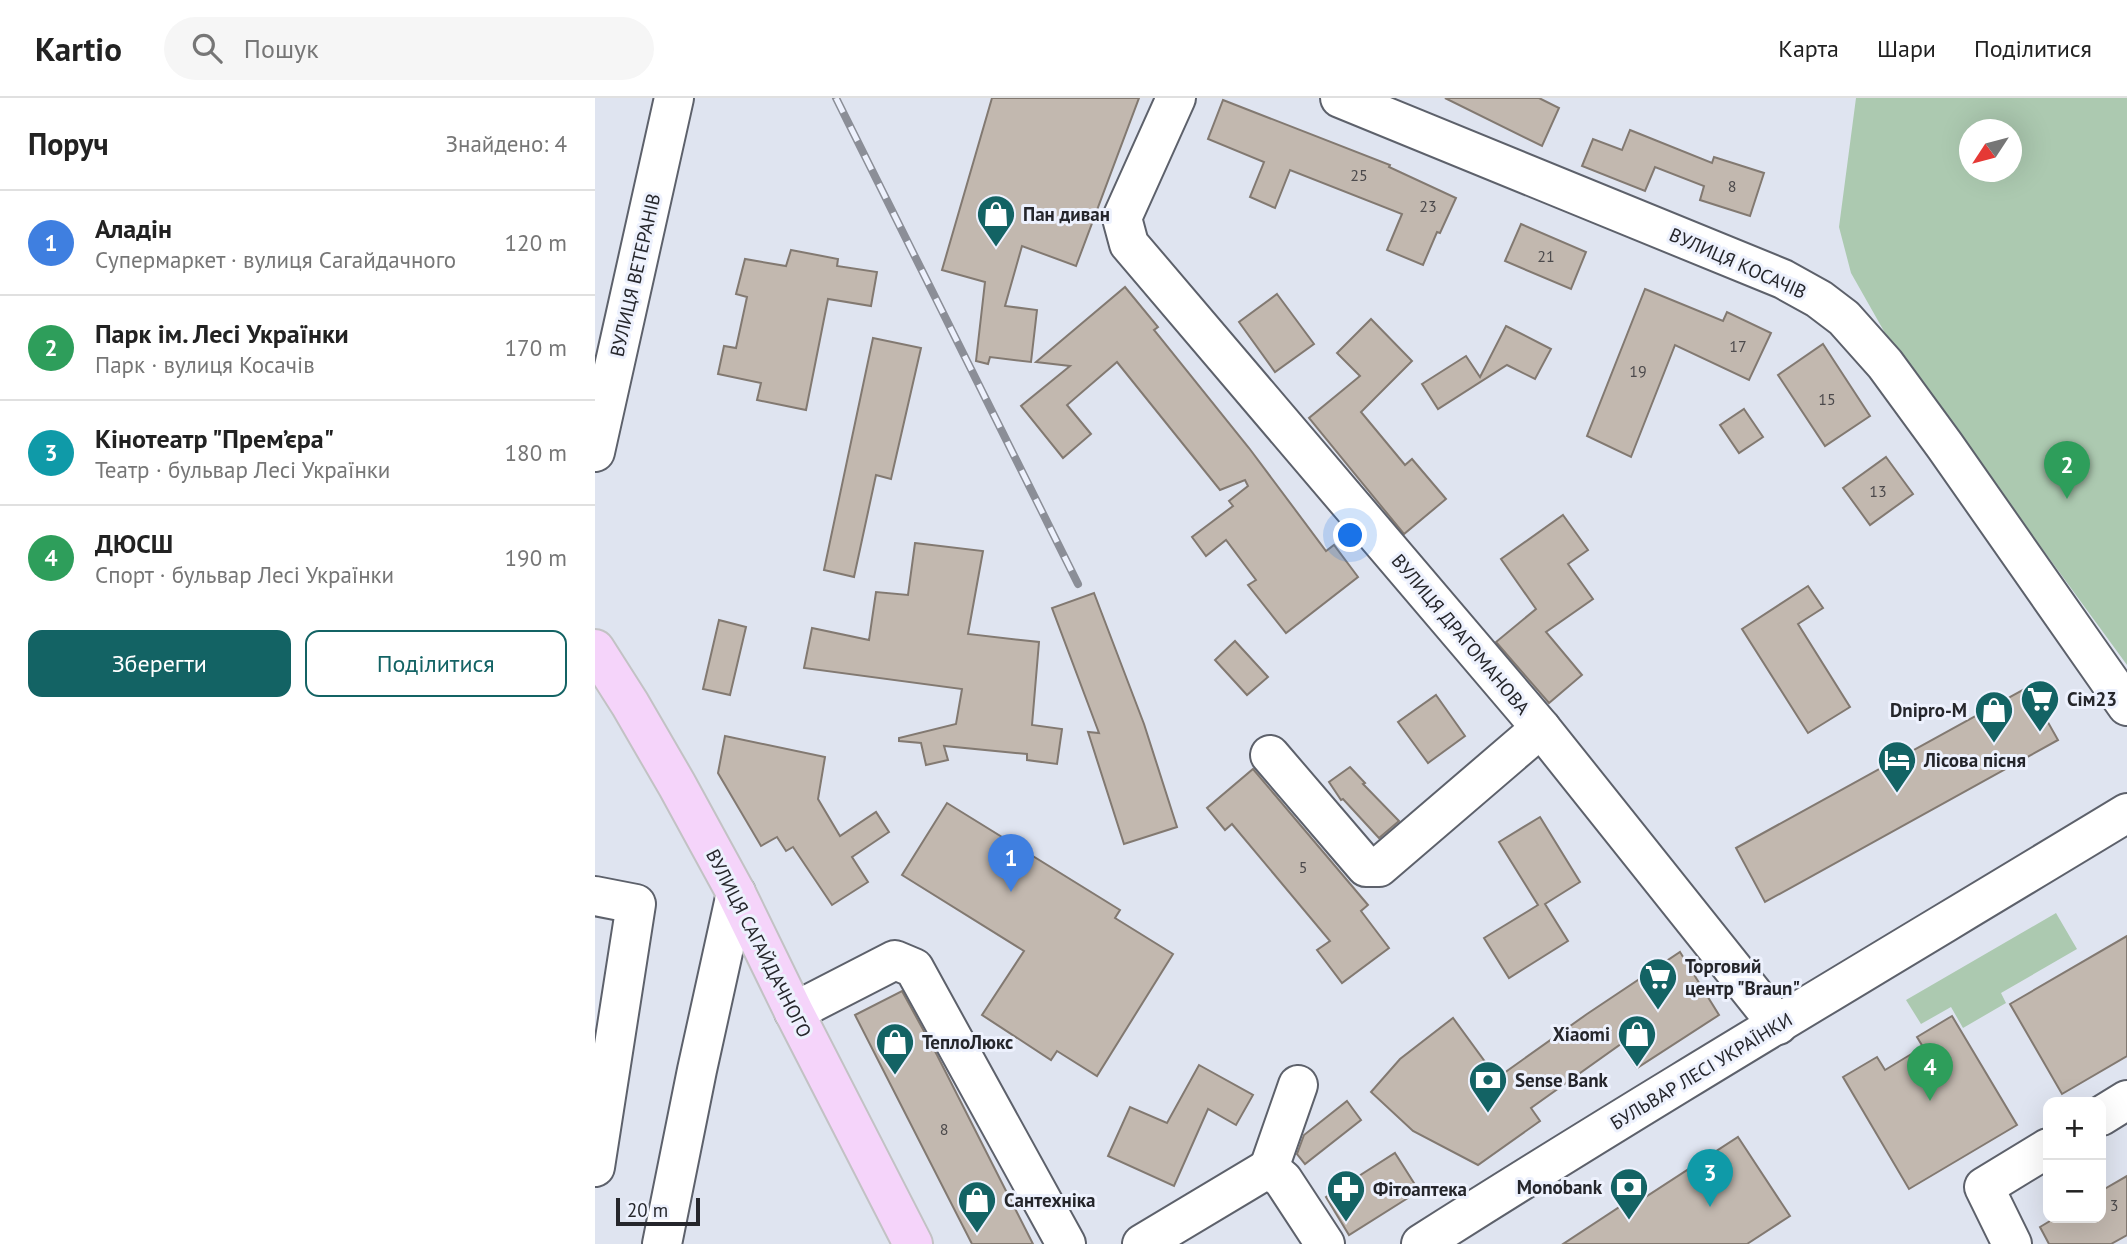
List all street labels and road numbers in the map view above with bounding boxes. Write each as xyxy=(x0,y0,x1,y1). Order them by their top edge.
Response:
street label: ВУЛИЦЯ ВЕТЕРАНІВ xyxy=(605,191,665,359)
street label: ВУЛИЦЯ КОСАЧІВ xyxy=(1666,222,1810,304)
street label: ВУЛИЦЯ ДРАГОМАНОВА xyxy=(1387,549,1535,719)
street label: ВУЛИЦЯ САГАЙДАЧНОГО xyxy=(701,845,817,1041)
street label: БУЛЬВАР ЛЕСІ УКРАЇНКИ xyxy=(1606,1007,1796,1135)

